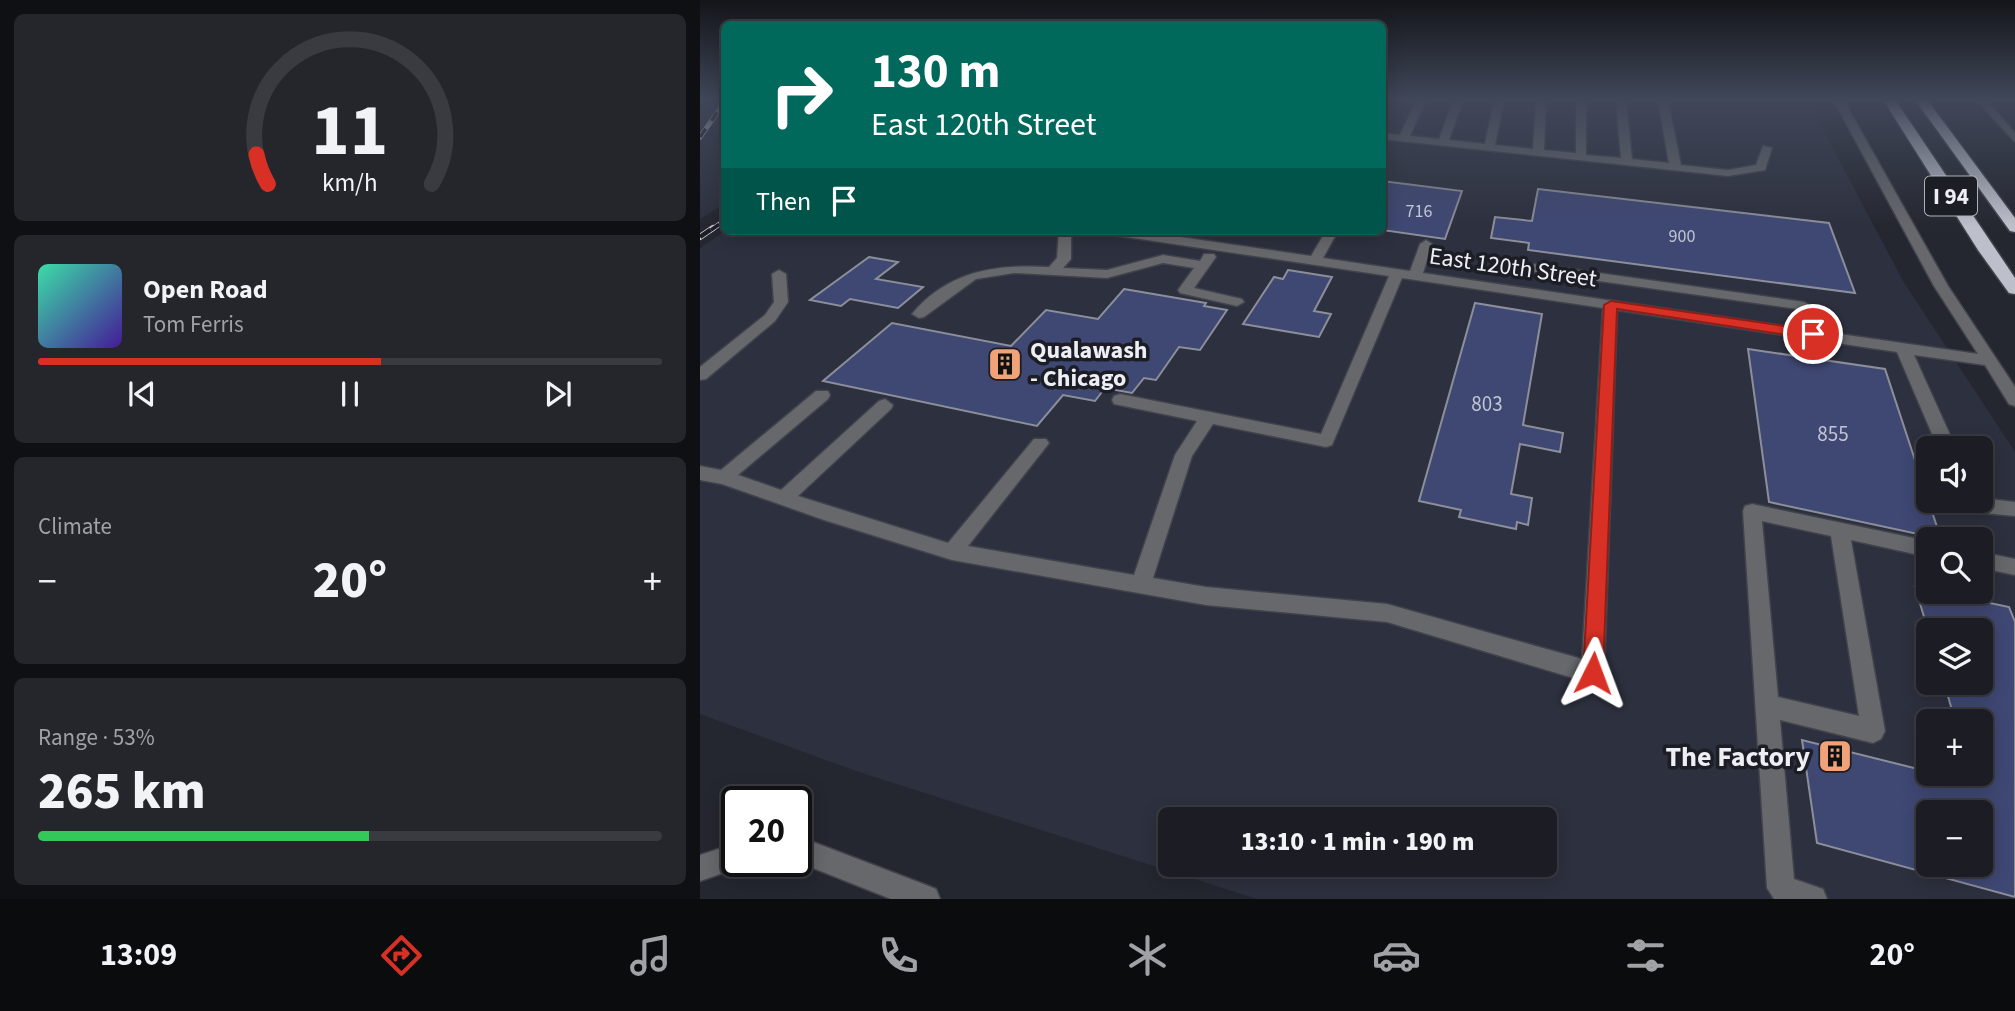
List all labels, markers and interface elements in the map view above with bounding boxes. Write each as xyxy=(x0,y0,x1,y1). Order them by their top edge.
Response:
text: 130 m xyxy=(871,37,1000,107)
icon: right xyxy=(756,49,847,140)
text: 11 xyxy=(312,79,388,183)
text: East 120th Street xyxy=(871,102,1096,148)
text: km/h xyxy=(322,164,378,200)
road number: I 94 xyxy=(1925,176,1977,216)
icon: arrive xyxy=(825,182,863,220)
text: Then xyxy=(756,183,811,220)
house number: 716 xyxy=(1406,199,1432,224)
house number: 900 xyxy=(1669,224,1695,249)
street label: East 120th Street xyxy=(1427,238,1599,297)
text: Open Road xyxy=(143,271,268,308)
pin xyxy=(1783,304,1843,364)
text: Tom Ferris xyxy=(143,308,244,341)
icon: arrive xyxy=(1794,315,1832,353)
place label: Qualawash - Chicago xyxy=(1030,333,1148,396)
building icon: Qualawash - Chicago xyxy=(986,345,1024,383)
icon: previous xyxy=(123,375,161,413)
icon: pause xyxy=(331,375,369,413)
icon: next xyxy=(539,375,577,413)
house number: 803 xyxy=(1471,389,1503,419)
house number: 855 xyxy=(1817,419,1849,449)
map controls xyxy=(1916,436,1993,877)
button: sound xyxy=(1916,436,1993,513)
text: Climate xyxy=(38,510,112,543)
button: search xyxy=(1916,527,1993,604)
text: 20° xyxy=(313,544,387,618)
text: − xyxy=(38,555,57,609)
text: + xyxy=(643,555,662,609)
button: layers xyxy=(1916,618,1993,695)
position arrow xyxy=(1556,636,1630,710)
button: + xyxy=(1916,709,1993,786)
text: Range · 53% xyxy=(38,721,155,754)
place label: The Factory xyxy=(1665,737,1810,777)
building icon: The Factory xyxy=(1816,737,1854,775)
text: 265 km xyxy=(38,755,206,829)
speed limit sign: 20 xyxy=(721,786,812,877)
button: − xyxy=(1916,800,1993,877)
text: 13:10 · 1 min · 190 m xyxy=(1241,823,1474,860)
icon: directions xyxy=(377,931,426,980)
icon: music xyxy=(626,931,675,980)
icon: phone xyxy=(874,931,923,980)
icon: climate xyxy=(1123,931,1172,980)
icon: car xyxy=(1372,931,1421,980)
icon: filters xyxy=(1621,931,1670,980)
text: 13:09 xyxy=(100,932,177,978)
text: 20° xyxy=(1870,932,1915,978)

